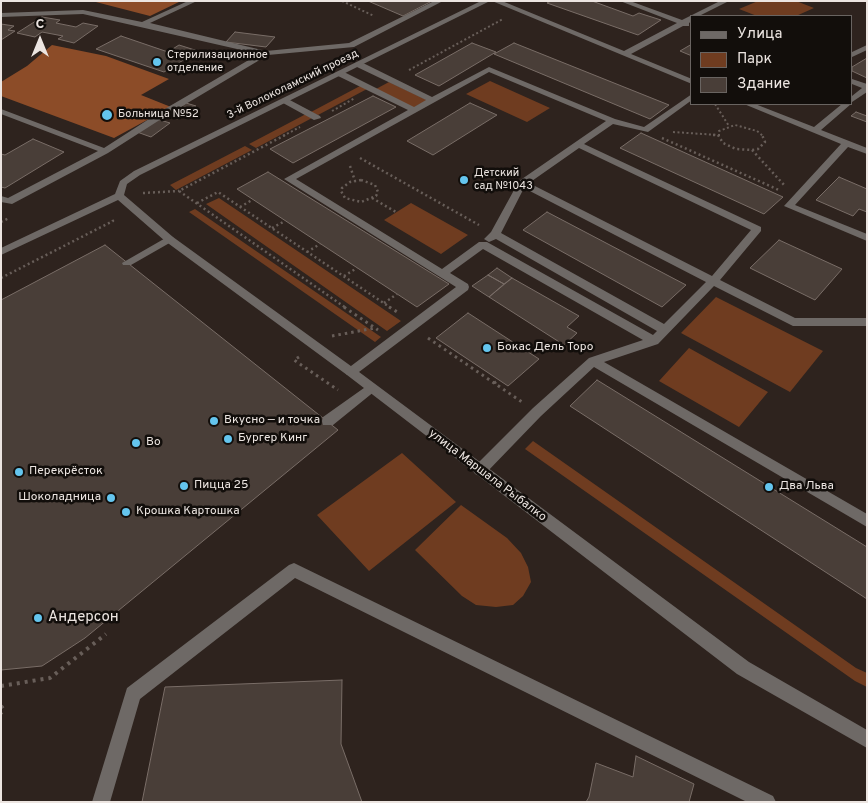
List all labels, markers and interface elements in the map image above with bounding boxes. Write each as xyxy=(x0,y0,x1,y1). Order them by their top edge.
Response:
north arrow xyxy=(15,15,65,65)
legend xyxy=(690,15,853,105)
text: С xyxy=(36,16,44,33)
text: Улица xyxy=(737,25,782,44)
street label: 3-й Волоколамский проезд xyxy=(225,47,361,123)
place label: Стерилизационное отделение xyxy=(167,49,268,75)
text: Парк xyxy=(737,50,772,69)
marker: Стерилизационное отделение xyxy=(151,56,163,68)
text: Здание xyxy=(737,75,790,94)
marker: Больница №52 xyxy=(100,108,114,122)
place label: Больница №52 xyxy=(118,108,199,122)
place label: Детский сад №1043 xyxy=(474,167,533,193)
marker: Детский сад №1043 xyxy=(458,174,470,186)
place label: Бокас Дель Торо xyxy=(497,341,593,355)
marker: Бокас Дель Торо xyxy=(481,342,493,354)
place label: Вкусно — и точка xyxy=(224,414,320,428)
marker: Вкусно — и точка xyxy=(208,415,220,427)
street label: улица Маршала Рыбалко xyxy=(425,427,549,525)
place label: Бургер Кинг xyxy=(238,432,307,446)
marker: Бургер Кинг xyxy=(222,433,234,445)
place label: Bo xyxy=(146,436,161,450)
marker: Bo xyxy=(130,437,142,449)
place label: Перекрёсток xyxy=(29,465,103,479)
marker: Перекрёсток xyxy=(13,466,25,478)
place label: Пицца 25 xyxy=(194,479,248,493)
marker: Пицца 25 xyxy=(178,480,190,492)
place label: Два Льва xyxy=(779,480,834,494)
marker: Два Льва xyxy=(763,481,775,493)
place label: Шоколадница xyxy=(18,491,101,505)
marker: Шоколадница xyxy=(105,492,117,504)
place label: Крошка Картошка xyxy=(136,505,240,519)
marker: Крошка Картошка xyxy=(120,506,132,518)
place label: Андерсон xyxy=(48,609,119,627)
marker: Андерсон xyxy=(32,612,44,624)

